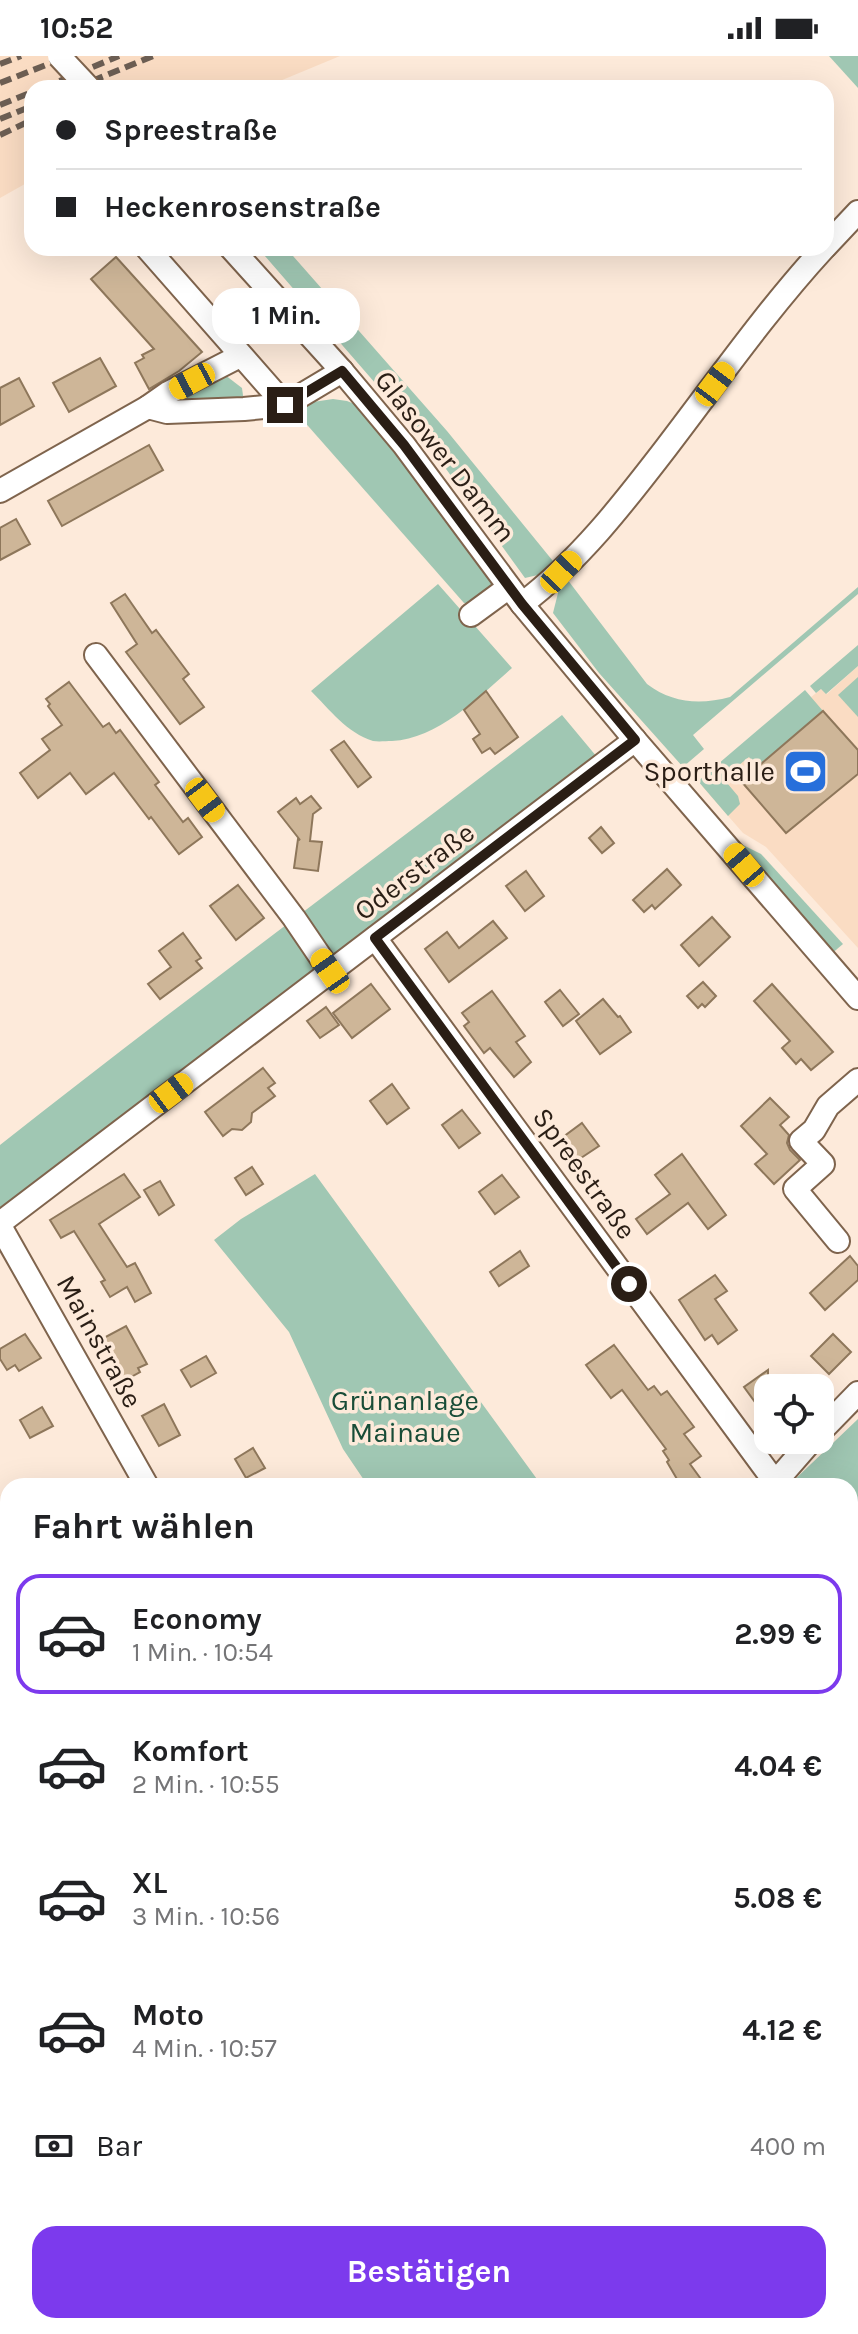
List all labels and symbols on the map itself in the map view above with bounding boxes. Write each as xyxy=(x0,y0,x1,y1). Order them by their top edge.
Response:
callout: 1 Min. xyxy=(211,289,359,345)
car xyxy=(691,358,739,410)
car xyxy=(165,359,219,403)
street label: Glasower Damm xyxy=(368,364,523,549)
route end xyxy=(267,387,303,423)
car xyxy=(536,546,586,598)
sports icon: Sporthalle xyxy=(782,747,830,795)
place label: Sporthalle xyxy=(643,755,775,788)
car xyxy=(181,774,229,826)
street label: Oderstraße xyxy=(348,816,481,927)
car xyxy=(719,839,769,891)
car xyxy=(306,944,354,998)
car xyxy=(145,1069,197,1117)
street label: Spreestraße xyxy=(526,1101,643,1245)
route start xyxy=(611,1266,647,1302)
street label: Mainstraße xyxy=(50,1269,150,1413)
park label: Grünanlage Mainaue xyxy=(331,1384,479,1449)

